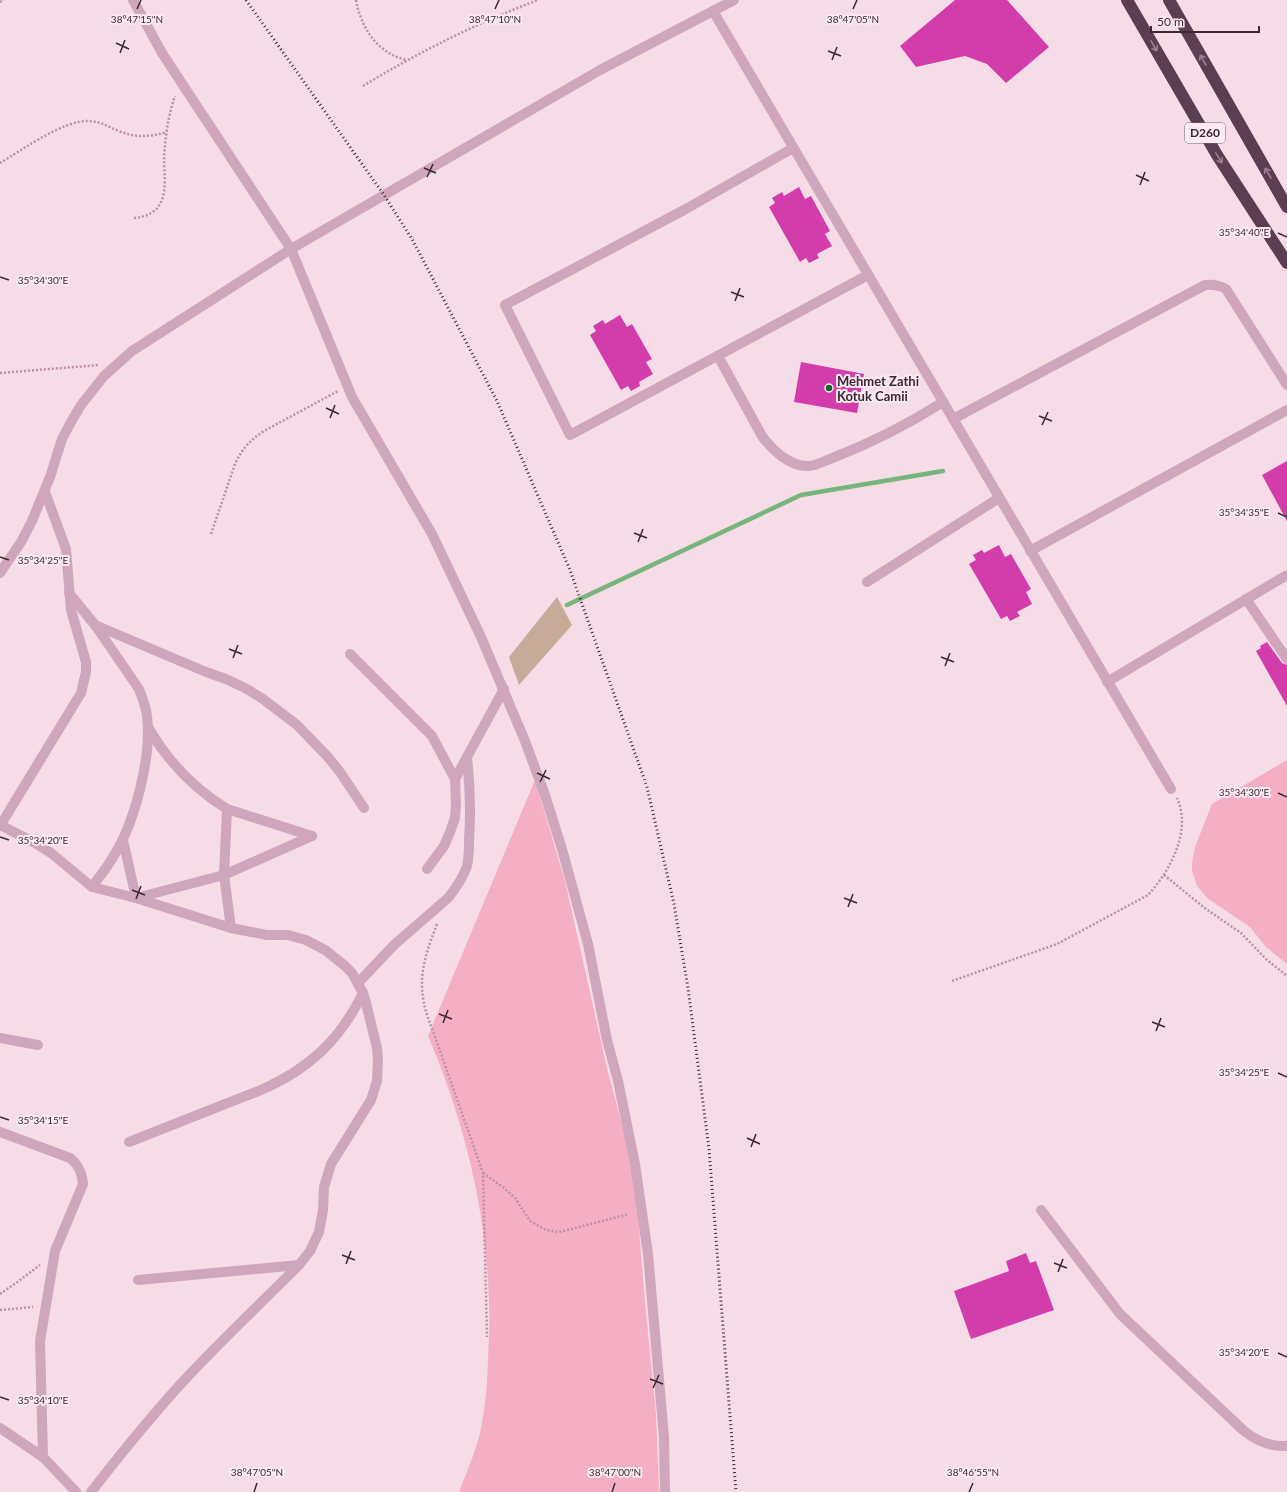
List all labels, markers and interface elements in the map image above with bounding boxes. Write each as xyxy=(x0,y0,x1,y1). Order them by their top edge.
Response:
scale bar xyxy=(1151,8,1259,34)
text: 38°47'15"N xyxy=(111,13,163,25)
text: 38°47'10"N xyxy=(469,13,521,25)
text: 38°47'05"N xyxy=(827,13,879,25)
text: 50 m xyxy=(1157,14,1184,29)
one-way arrow xyxy=(1150,40,1158,52)
one-way arrow xyxy=(1199,54,1207,66)
road number: D260 xyxy=(1185,123,1225,143)
one-way arrow xyxy=(1216,152,1224,164)
one-way arrow xyxy=(1263,167,1271,179)
text: 35°34'40"E xyxy=(1219,226,1269,238)
text: 35°34'30"E xyxy=(18,274,68,286)
place label: Mehmet Zathi Kotuk Camii xyxy=(837,373,919,404)
marker: Mehmet Zathi Kotuk Camii xyxy=(824,383,834,393)
text: 35°34'35"E xyxy=(1219,506,1269,518)
text: 35°34'25"E xyxy=(18,554,68,566)
text: 35°34'30"E xyxy=(1219,786,1269,798)
text: 35°34'20"E xyxy=(18,834,68,846)
text: 35°34'25"E xyxy=(1219,1066,1269,1078)
text: 35°34'15"E xyxy=(18,1114,68,1126)
text: 35°34'20"E xyxy=(1219,1346,1269,1358)
text: 35°34'10"E xyxy=(18,1394,68,1406)
text: 38°47'05"N xyxy=(231,1466,283,1478)
text: 38°47'00"N xyxy=(589,1466,641,1478)
text: 38°46'55"N xyxy=(947,1466,999,1478)

